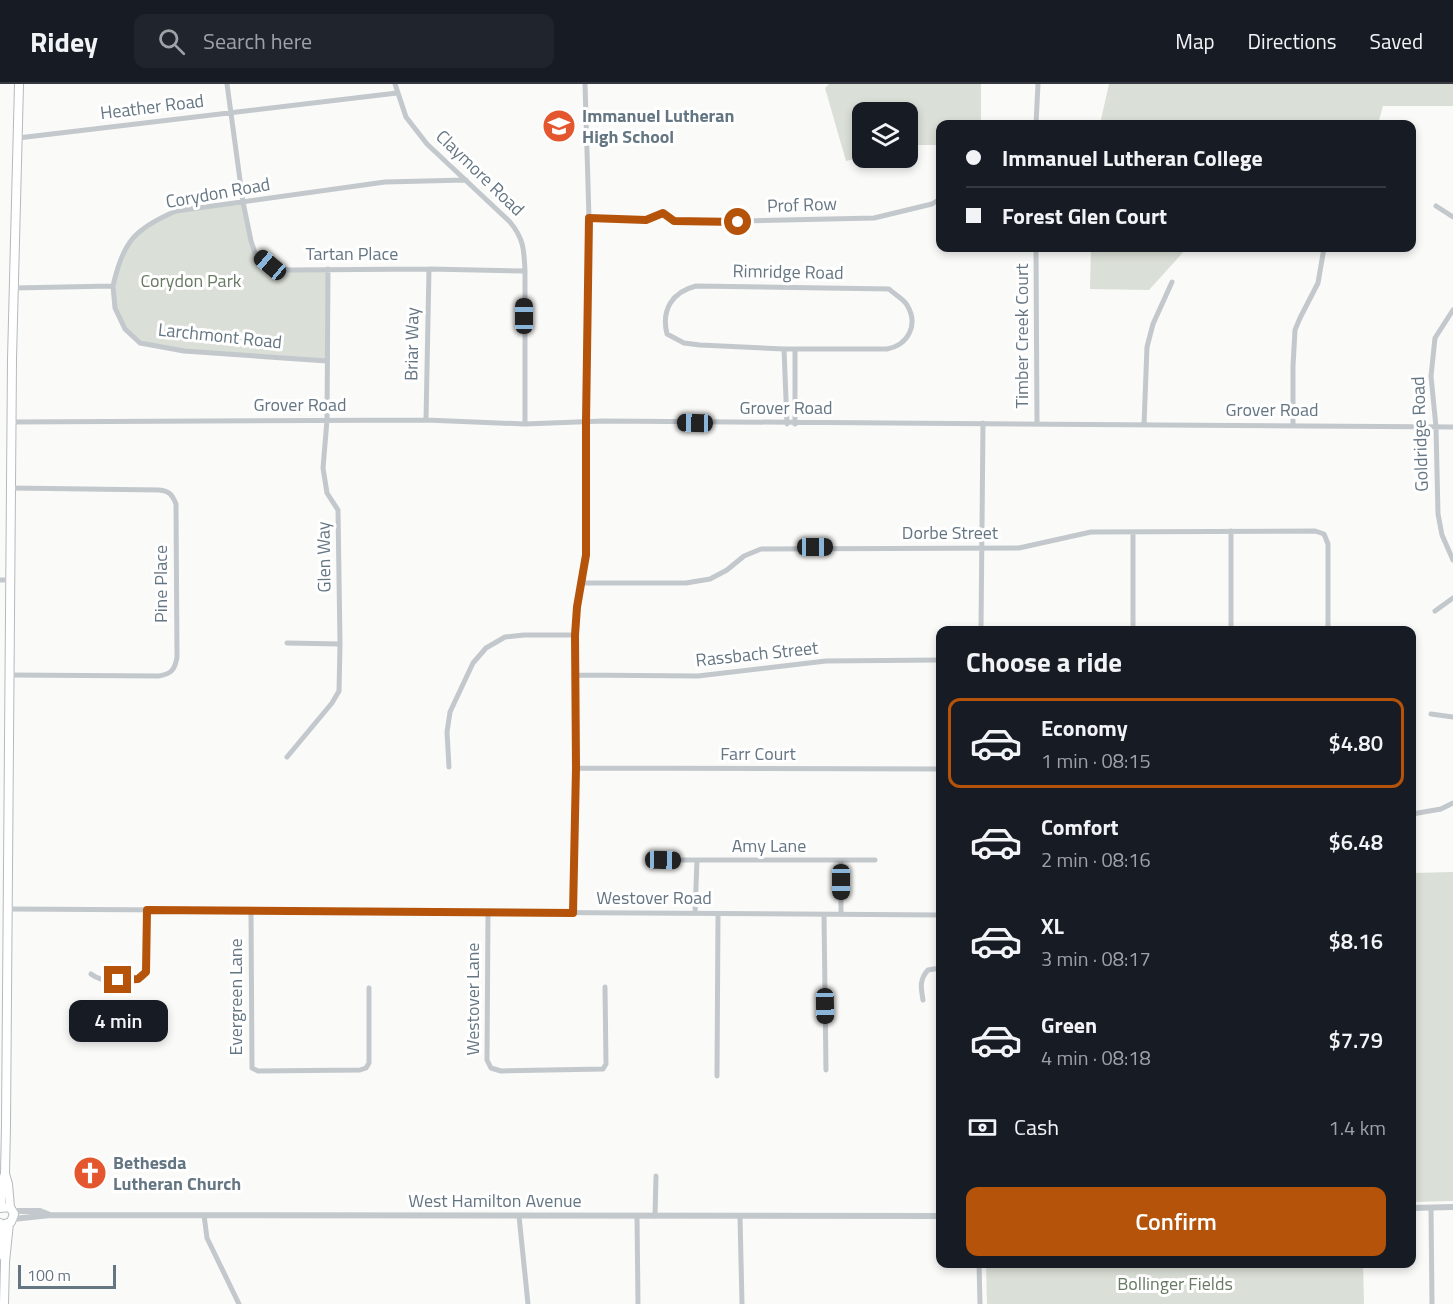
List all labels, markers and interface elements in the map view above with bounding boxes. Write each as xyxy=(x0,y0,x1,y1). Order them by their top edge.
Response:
search box xyxy=(134,14,554,68)
text: Ridey xyxy=(30,20,98,63)
text: Search here xyxy=(203,24,312,58)
icon: search xyxy=(155,25,188,58)
text: Map xyxy=(1175,25,1215,57)
text: Directions xyxy=(1248,25,1337,57)
text: Saved xyxy=(1370,25,1423,57)
street label: Heather Road xyxy=(98,87,205,126)
place label: Immanuel Lutheran High School xyxy=(582,102,734,150)
map controls xyxy=(852,102,918,168)
button: layers xyxy=(852,102,918,168)
school or university icon: Immanuel Lutheran High School xyxy=(541,108,577,144)
street label: Claymore Road xyxy=(430,123,531,222)
text: Immanuel Lutheran College xyxy=(1002,141,1263,175)
street label: Corydon Road xyxy=(164,170,272,215)
street label: Prof Row xyxy=(766,190,838,219)
text: Forest Glen Court xyxy=(1002,199,1167,233)
route start xyxy=(724,208,751,235)
street label: Tartan Place xyxy=(306,240,398,267)
car xyxy=(250,247,290,283)
street label: Rimridge Road xyxy=(732,257,844,286)
street label: Timber Creek Court xyxy=(1008,263,1035,408)
park label: Corydon Park xyxy=(141,267,242,294)
car xyxy=(515,298,533,334)
street label: Briar Way xyxy=(397,307,426,381)
street label: Larchmont Road xyxy=(157,316,283,355)
street label: Goldridge Road xyxy=(1404,376,1435,492)
street label: Grover Road xyxy=(253,391,347,418)
street label: Grover Road xyxy=(739,394,833,421)
street label: Grover Road xyxy=(1225,396,1319,423)
car xyxy=(677,414,713,432)
street label: Dorbe Street xyxy=(902,519,999,546)
street label: Glen Way xyxy=(309,521,338,593)
car xyxy=(797,538,833,556)
street label: Pine Place xyxy=(147,545,174,623)
street label: Rassbach Street xyxy=(694,634,820,673)
text: Choose a ride xyxy=(966,641,1122,682)
text: Economy xyxy=(1041,711,1128,745)
icon: car xyxy=(969,716,1023,770)
text: $4.80 xyxy=(1328,726,1383,760)
street label: Farr Court xyxy=(720,740,796,767)
text: 1 min · 08:15 xyxy=(1041,745,1151,776)
text: Comfort xyxy=(1041,810,1119,844)
icon: car xyxy=(969,815,1023,869)
text: $6.48 xyxy=(1328,825,1383,859)
street label: Amy Lane xyxy=(732,832,806,859)
text: 2 min · 08:16 xyxy=(1041,844,1151,875)
car xyxy=(645,851,681,869)
car xyxy=(832,864,850,900)
street label: Westover Road xyxy=(596,884,712,911)
text: XL xyxy=(1041,909,1064,943)
icon: car xyxy=(969,914,1023,968)
text: $8.16 xyxy=(1328,924,1383,958)
street label: Evergreen Lane xyxy=(222,939,249,1055)
street label: Westover Lane xyxy=(459,943,486,1055)
text: 3 min · 08:17 xyxy=(1041,943,1151,974)
route end xyxy=(104,966,131,993)
car xyxy=(816,988,834,1024)
callout: 4 min xyxy=(68,1001,168,1043)
text: 4 min xyxy=(94,1005,143,1036)
text: Green xyxy=(1041,1008,1097,1042)
icon: car xyxy=(969,1013,1023,1067)
text: $7.79 xyxy=(1328,1023,1383,1057)
text: 4 min · 08:18 xyxy=(1041,1042,1151,1073)
text: Cash xyxy=(1014,1110,1059,1144)
icon: cash xyxy=(966,1111,999,1144)
text: 1.4 km xyxy=(1329,1112,1386,1143)
place label: Bethesda Lutheran Church xyxy=(113,1149,241,1197)
church icon: Bethesda Lutheran Church xyxy=(72,1155,108,1191)
street label: West Hamilton Avenue xyxy=(408,1187,582,1214)
button: Confirm xyxy=(966,1187,1386,1256)
scale bar xyxy=(18,1262,116,1290)
text: 100 m xyxy=(27,1263,71,1287)
park label: Bollinger Fields xyxy=(1117,1270,1233,1297)

